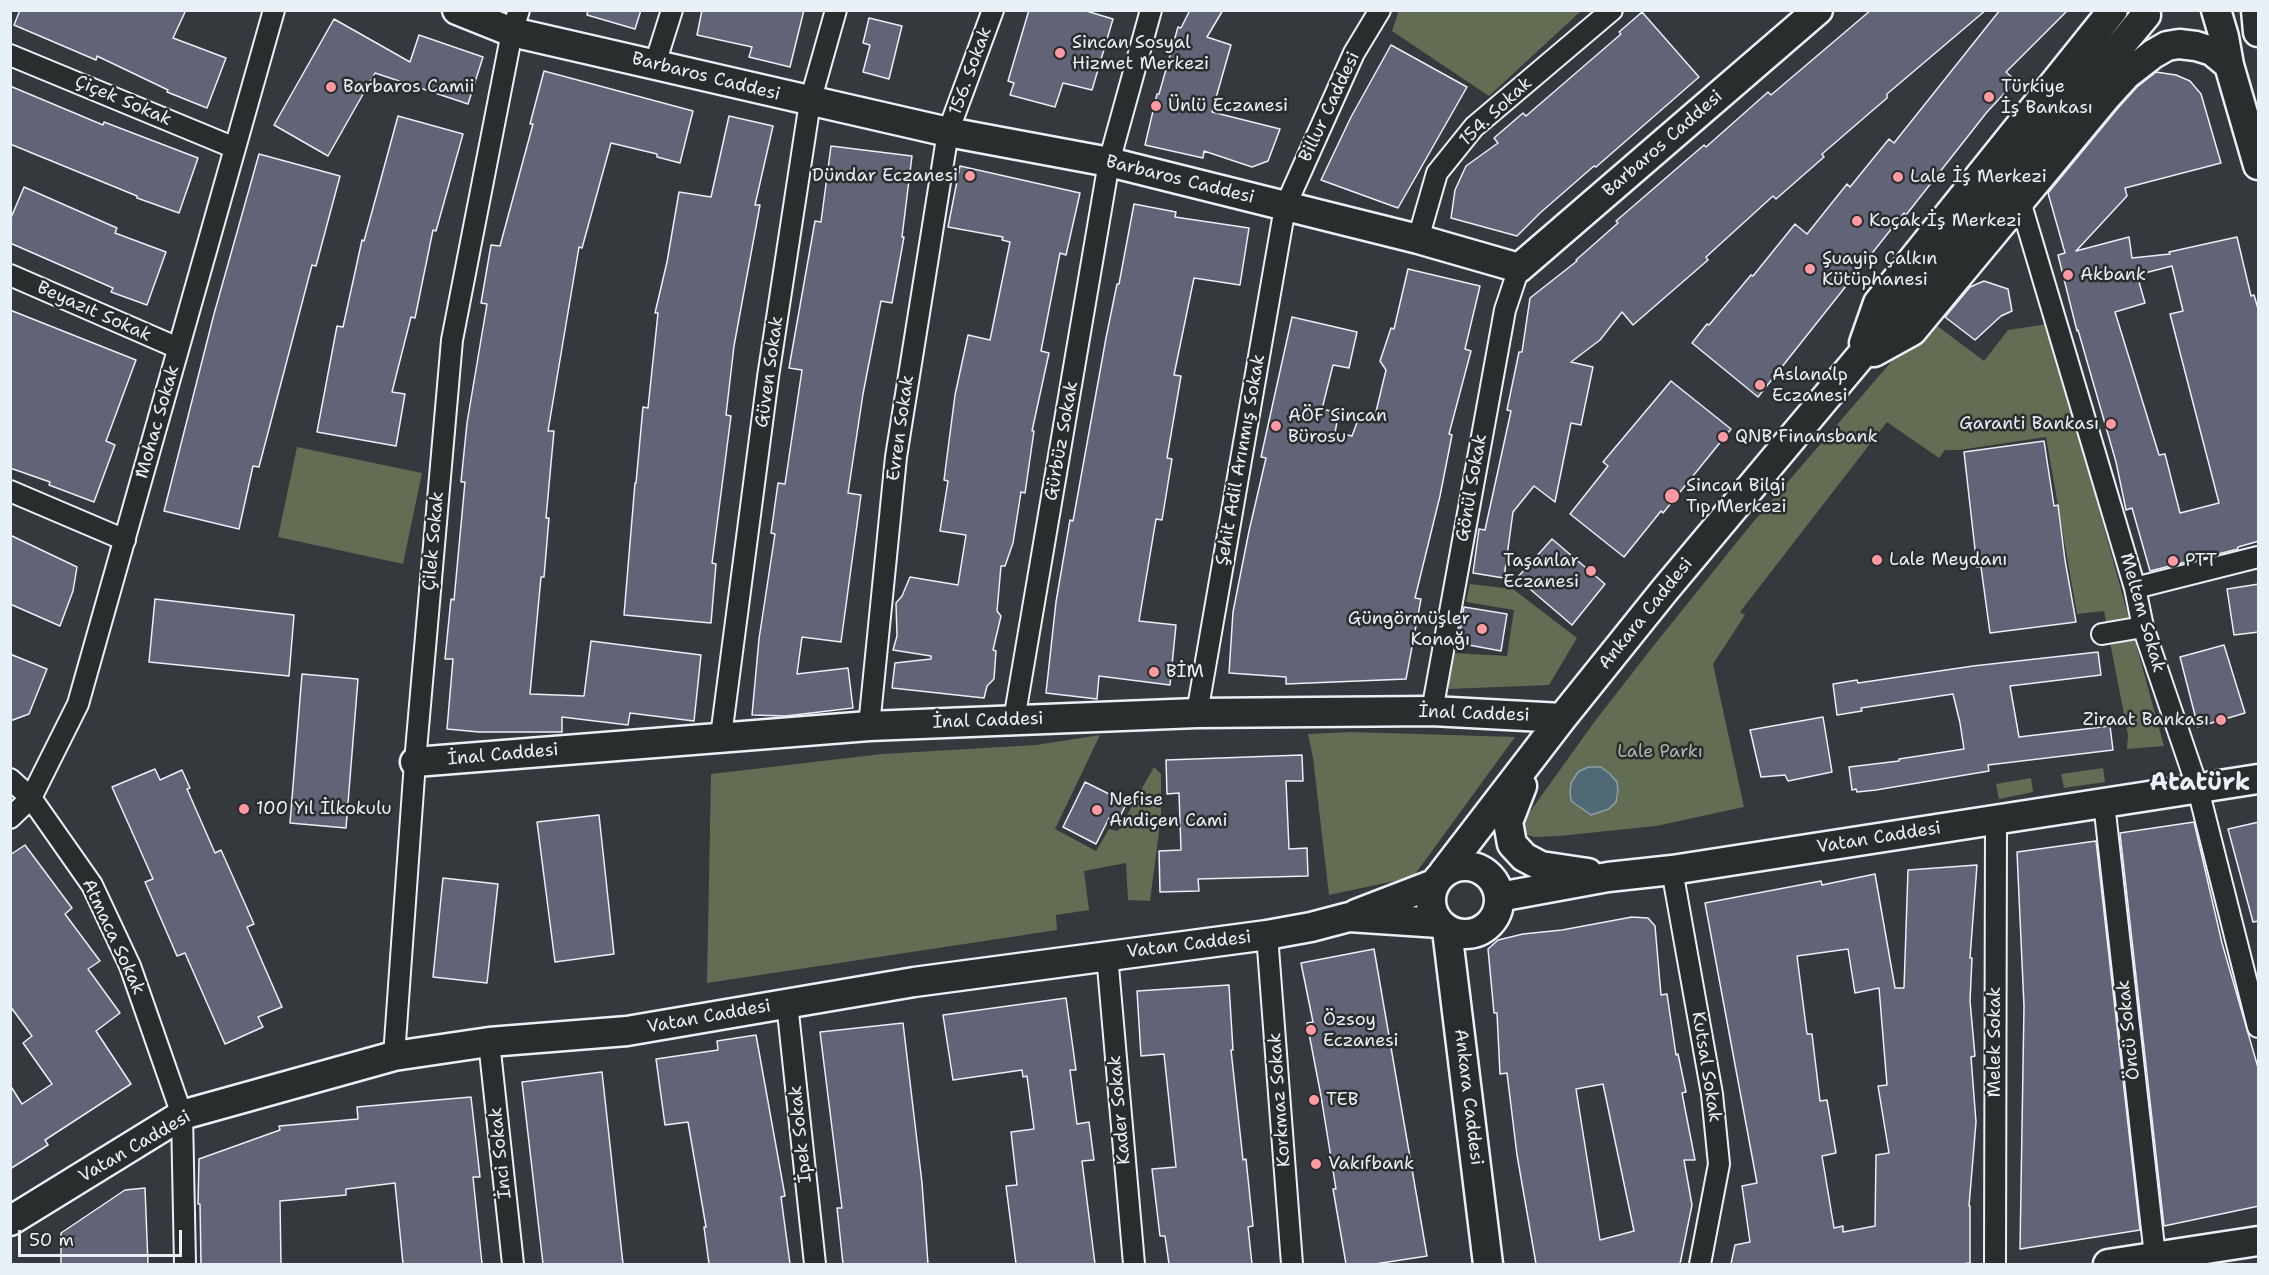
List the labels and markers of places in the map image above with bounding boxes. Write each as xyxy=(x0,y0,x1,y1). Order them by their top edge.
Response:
place label: Sincan Sosyal Hizmet Merkezi xyxy=(1072,32,1209,74)
marker: Sincan Sosyal Hizmet Merkezi xyxy=(1053,46,1067,60)
place label: Barbaros Camii xyxy=(343,76,475,98)
place label: Türkiye İş Bankası xyxy=(2001,76,2093,118)
marker: Barbaros Camii xyxy=(324,80,338,94)
marker: Türkiye İş Bankası xyxy=(1982,90,1996,104)
place label: Ünlü Eczanesi xyxy=(1168,95,1288,117)
marker: Ünlü Eczanesi xyxy=(1149,99,1163,113)
place label: Dündar Eczanesi xyxy=(812,165,958,187)
place label: Lale İş Merkezi xyxy=(1910,166,2047,188)
marker: Dündar Eczanesi xyxy=(963,169,977,183)
marker: Lale İş Merkezi xyxy=(1891,170,1905,184)
place label: Koçak İş Merkezi xyxy=(1869,210,2022,232)
marker: Koçak İş Merkezi xyxy=(1850,214,1864,228)
place label: Şuayip Çalkın Kütüphanesi xyxy=(1822,248,1937,290)
marker: Şuayip Çalkın Kütüphanesi xyxy=(1803,262,1817,276)
place label: Akbank xyxy=(2080,264,2146,286)
marker: Akbank xyxy=(2061,268,2075,282)
place label: Aslanalp Eczanesi xyxy=(1772,364,1848,406)
marker: Aslanalp Eczanesi xyxy=(1753,378,1767,392)
place label: AÖF Sincan Bürosu xyxy=(1288,405,1387,448)
place label: Garanti Bankası xyxy=(1959,413,2099,435)
marker: Garanti Bankası xyxy=(2104,417,2118,431)
marker: AÖF Sincan Bürosu xyxy=(1269,419,1283,433)
place label: QNB Finansbank xyxy=(1735,426,1878,448)
marker: QNB Finansbank xyxy=(1716,430,1730,444)
place label: Sincan Bilgi Tıp Merkezi xyxy=(1686,475,1787,518)
marker: Sincan Bilgi Tıp Merkezi xyxy=(1663,487,1681,505)
place label: Lale Meydanı xyxy=(1889,549,2007,571)
place label: Taşanlar Eczanesi xyxy=(1503,550,1579,592)
place label: PTT xyxy=(2185,550,2217,572)
marker: Lale Meydanı xyxy=(1870,553,1884,567)
marker: PTT xyxy=(2166,554,2180,568)
marker: Taşanlar Eczanesi xyxy=(1584,564,1598,578)
place label: Güngörmüşler Konağı xyxy=(1348,608,1470,650)
marker: Güngörmüşler Konağı xyxy=(1475,622,1489,636)
place label: BİM xyxy=(1166,661,1204,683)
marker: BİM xyxy=(1147,665,1161,679)
place label: Ziraat Bankası xyxy=(2083,709,2209,731)
marker: Ziraat Bankası xyxy=(2214,713,2228,727)
place label: Nefise Andiçen Cami xyxy=(1109,789,1228,832)
place label: 100 Yıl İlkokulu xyxy=(256,798,392,820)
marker: 100 Yıl İlkokulu xyxy=(237,802,251,816)
marker: Nefise Andiçen Cami xyxy=(1090,803,1104,817)
place label: Özsoy Eczanesi xyxy=(1323,1009,1399,1052)
marker: Özsoy Eczanesi xyxy=(1304,1023,1318,1037)
place label: TEB xyxy=(1326,1089,1358,1111)
marker: TEB xyxy=(1307,1093,1321,1107)
place label: Vakıfbank xyxy=(1328,1153,1414,1175)
marker: Vakıfbank xyxy=(1309,1157,1323,1171)

